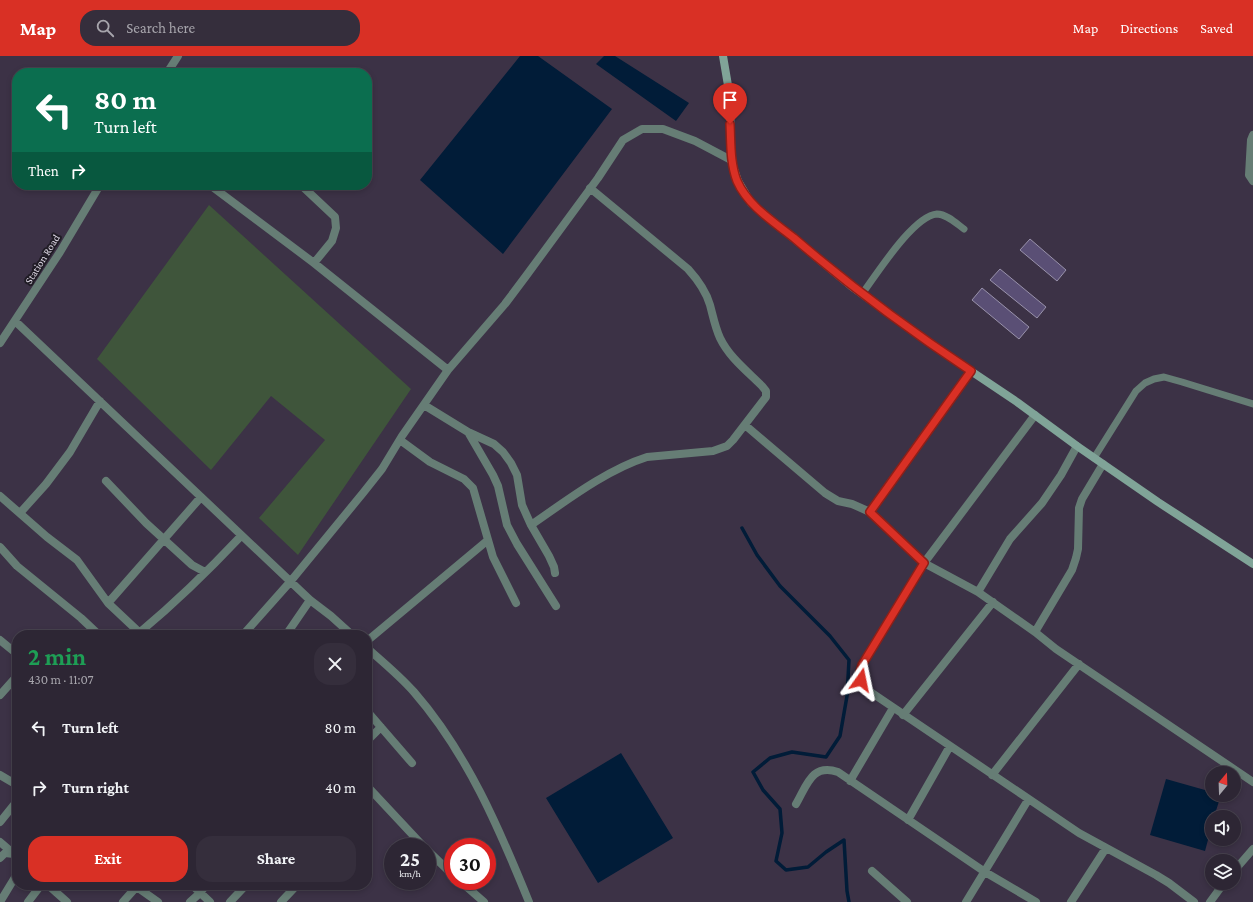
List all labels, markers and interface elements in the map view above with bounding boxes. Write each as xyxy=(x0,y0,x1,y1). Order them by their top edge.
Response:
search box xyxy=(80,10,360,46)
icon: search xyxy=(94,17,116,39)
text: Map xyxy=(20,18,56,39)
text: Search here xyxy=(126,20,195,36)
text: Map xyxy=(1073,20,1098,36)
text: Directions xyxy=(1120,20,1178,36)
text: Saved xyxy=(1200,20,1233,36)
pin xyxy=(713,83,747,124)
icon: left xyxy=(28,84,80,136)
text: 80 m xyxy=(94,84,156,115)
icon: arrive xyxy=(719,89,741,111)
text: Turn left xyxy=(94,117,157,137)
icon: right xyxy=(67,160,89,182)
text: Then xyxy=(28,163,59,179)
street label: Station Road xyxy=(22,232,62,286)
text: 2 min xyxy=(28,643,86,670)
button: close xyxy=(314,643,356,685)
position arrow xyxy=(840,659,882,701)
text: 430 m · 11:07 xyxy=(28,672,94,687)
icon: left xyxy=(28,717,50,739)
text: Turn left xyxy=(62,720,118,736)
text: 80 m xyxy=(325,720,356,736)
north arrow xyxy=(1205,766,1241,802)
map controls xyxy=(1205,766,1241,890)
icon: right xyxy=(28,777,50,799)
text: Turn right xyxy=(62,780,129,796)
text: 40 m xyxy=(325,780,356,796)
button: sound xyxy=(1205,810,1241,846)
button: Exit xyxy=(28,836,188,882)
button: Share xyxy=(196,836,356,882)
speed limit sign: 30 xyxy=(444,838,496,890)
text: 25 xyxy=(400,848,420,870)
button: layers xyxy=(1205,854,1241,890)
text: km/h xyxy=(399,868,421,879)

